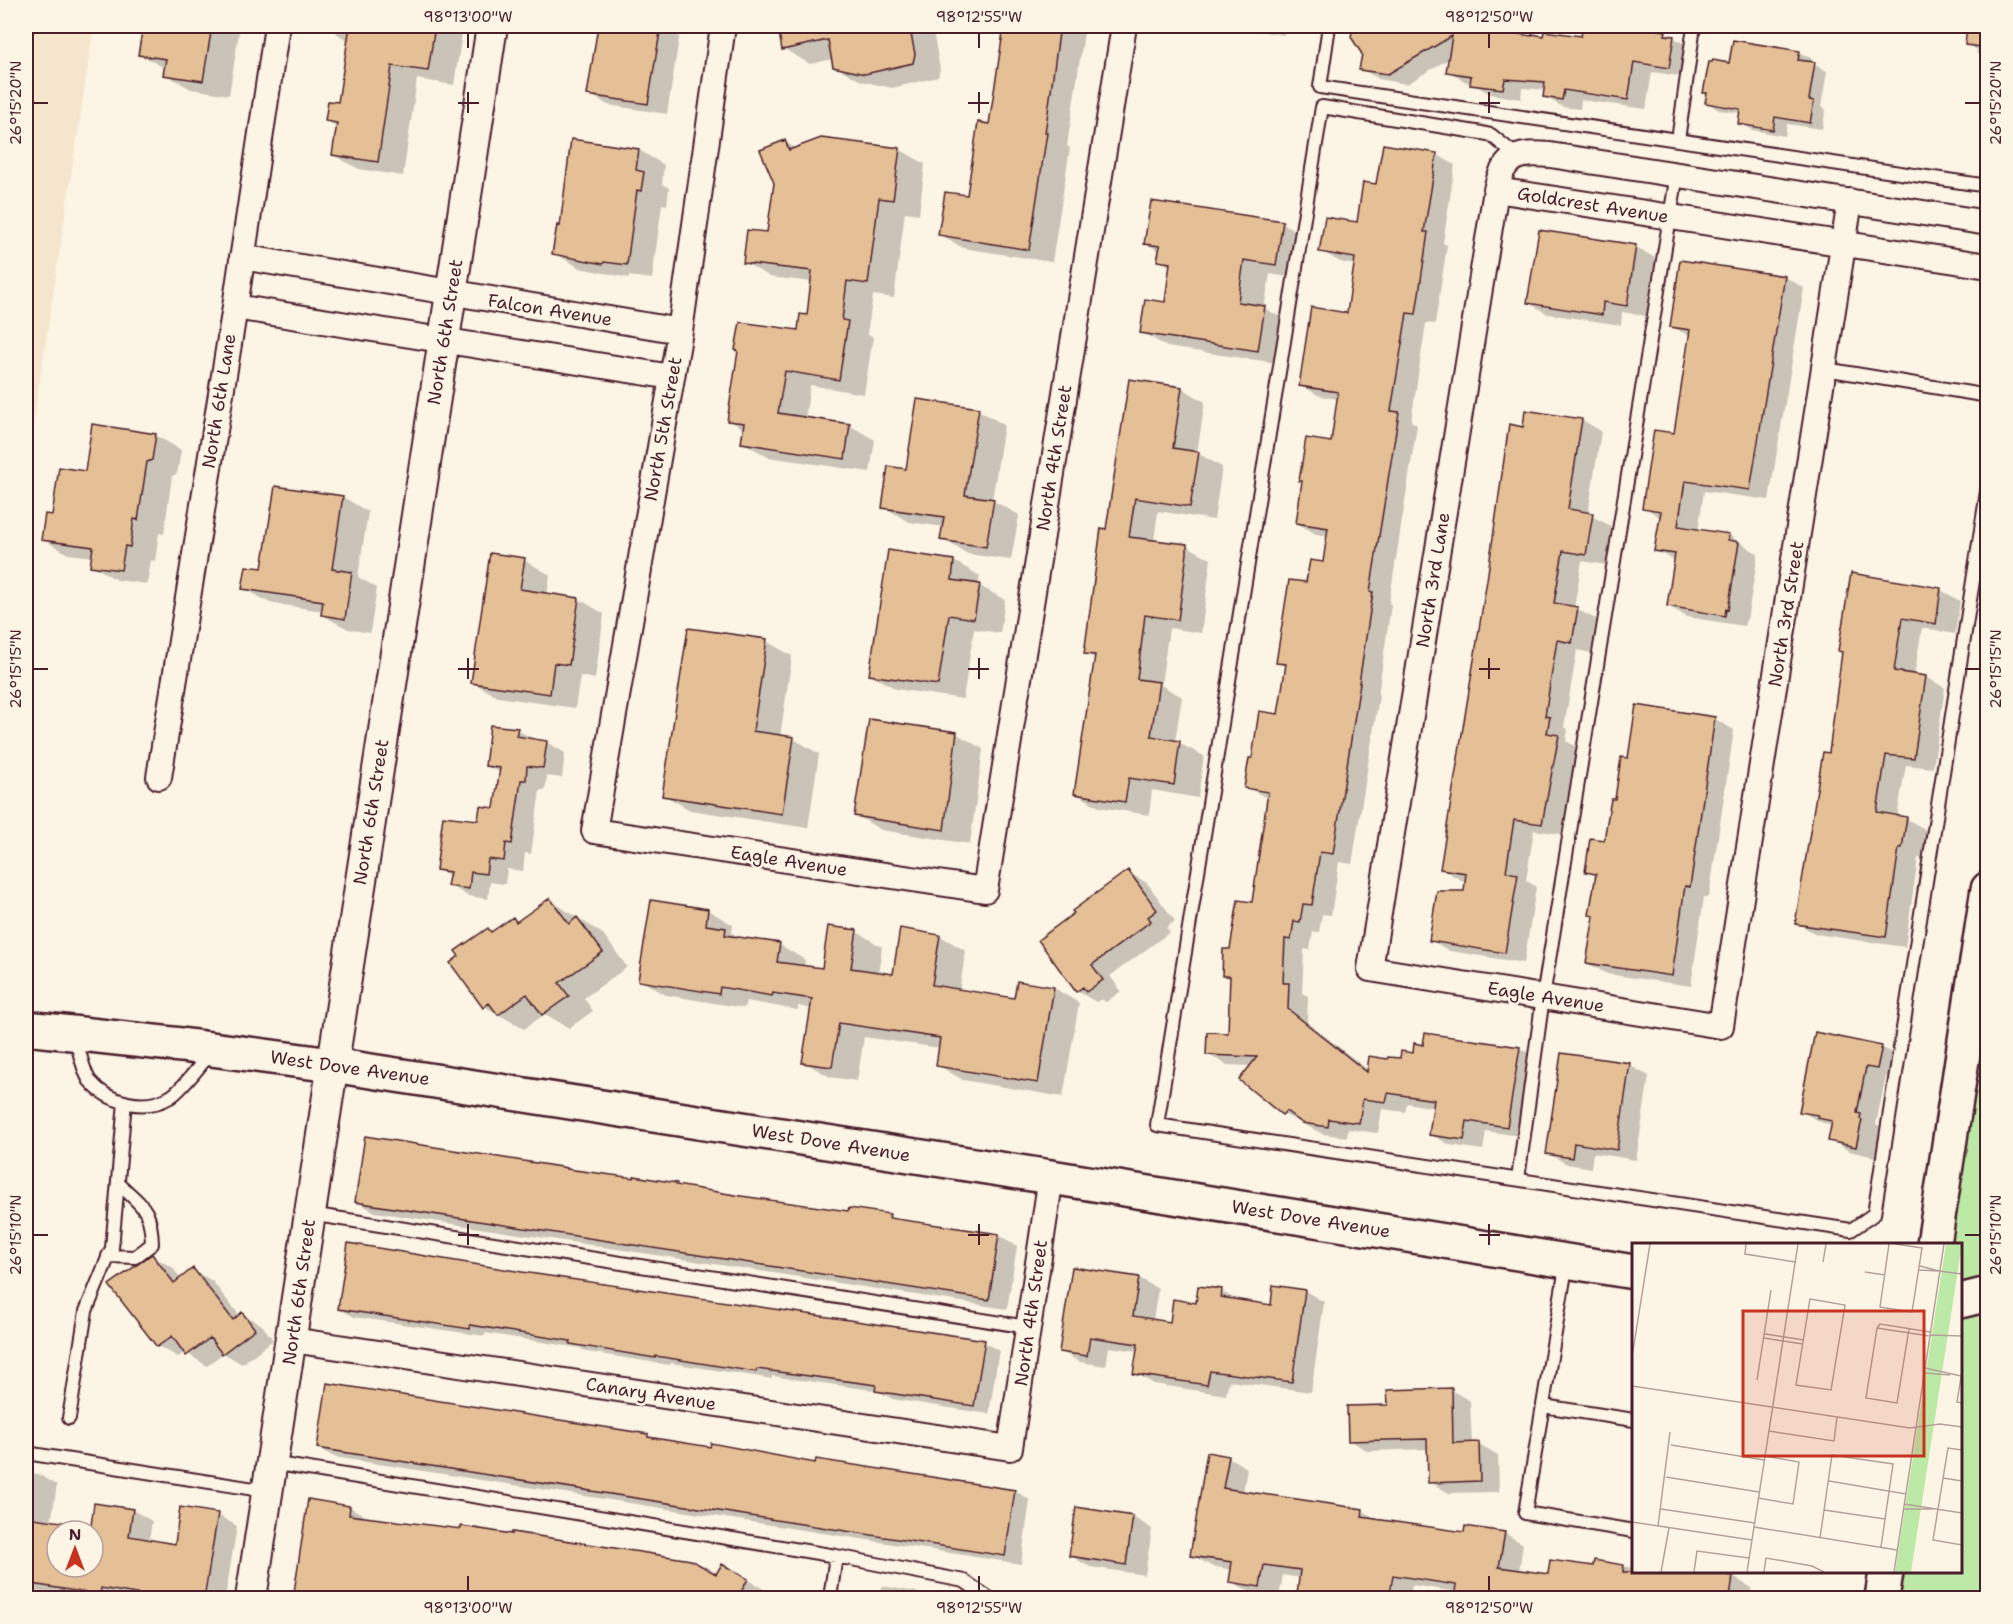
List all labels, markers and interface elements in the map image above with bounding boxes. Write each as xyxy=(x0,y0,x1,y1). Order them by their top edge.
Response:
text: 98°13'00"W xyxy=(423,7,513,27)
text: 98°12'55"W xyxy=(936,7,1022,27)
text: 98°12'50"W xyxy=(1445,7,1533,27)
text: 26°15'20"N xyxy=(6,61,26,145)
text: 26°15'20"N xyxy=(1986,61,2006,145)
street label: Goldcrest Avenue xyxy=(1516,181,1670,229)
street label: North 6th Street xyxy=(422,257,468,407)
street label: Falcon Avenue xyxy=(486,288,614,332)
street label: North 6th Lane xyxy=(196,332,242,470)
street label: North 5th Street xyxy=(639,355,688,503)
street label: North 4th Street xyxy=(1031,383,1077,533)
street label: North 3rd Lane xyxy=(1410,511,1456,649)
street label: North 3rd Street xyxy=(1763,539,1809,689)
text: 26°15'15"N xyxy=(6,629,26,709)
text: 26°15'15"N xyxy=(1986,629,2006,709)
street label: North 6th Street xyxy=(348,737,394,887)
street label: Eagle Avenue xyxy=(729,840,849,882)
street label: Eagle Avenue xyxy=(1486,976,1606,1018)
street label: West Dove Avenue xyxy=(269,1045,431,1091)
street label: West Dove Avenue xyxy=(750,1119,912,1167)
text: 26°15'10"N xyxy=(6,1195,26,1275)
street label: West Dove Avenue xyxy=(1230,1195,1392,1243)
text: 26°15'10"N xyxy=(1986,1195,2006,1275)
street label: North 6th Street xyxy=(277,1217,321,1367)
street label: North 4th Street xyxy=(1009,1238,1053,1388)
inset map xyxy=(1632,1243,1962,1573)
street label: Canary Avenue xyxy=(584,1372,718,1416)
north arrow xyxy=(45,1519,105,1579)
text: N xyxy=(69,1524,81,1545)
text: 98°13'00"W xyxy=(423,1598,513,1618)
text: 98°12'55"W xyxy=(936,1598,1022,1618)
text: 98°12'50"W xyxy=(1445,1598,1533,1618)

